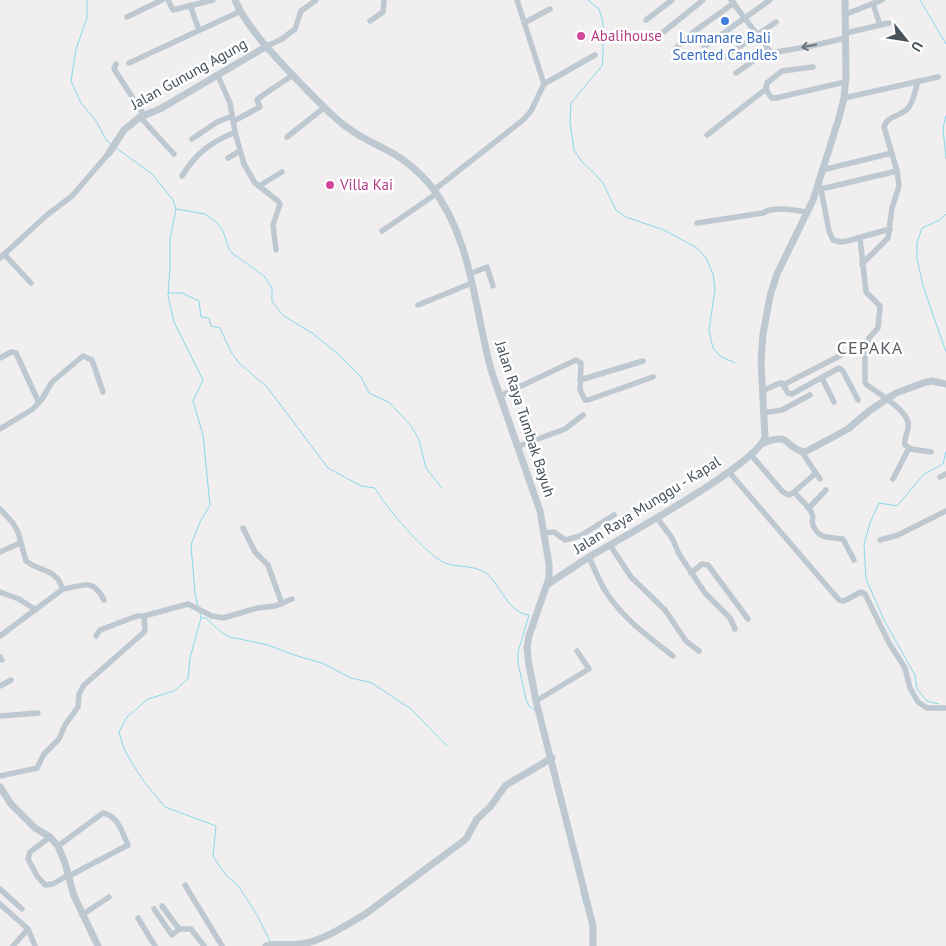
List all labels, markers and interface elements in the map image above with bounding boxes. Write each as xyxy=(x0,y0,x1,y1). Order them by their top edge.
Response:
marker: Lumanare Bali Scented Candles xyxy=(719,15,731,27)
north arrow xyxy=(881,15,931,65)
place label: Abalihouse xyxy=(591,26,662,45)
place label: Lumanare Bali Scented Candles xyxy=(672,28,778,64)
marker: Abalihouse xyxy=(575,30,587,42)
street label: Jalan Gunung Agung xyxy=(126,34,250,114)
text: U xyxy=(907,38,927,55)
one-way arrow xyxy=(801,42,817,51)
place label: Villa Kai xyxy=(339,175,393,194)
marker: Villa Kai xyxy=(324,179,336,191)
district label: CEPAKA xyxy=(837,336,903,359)
street label: Jalan Raya Tumbak Bayuh xyxy=(491,338,560,499)
street label: Jalan Raya Munggu - Kapal xyxy=(569,451,724,558)

